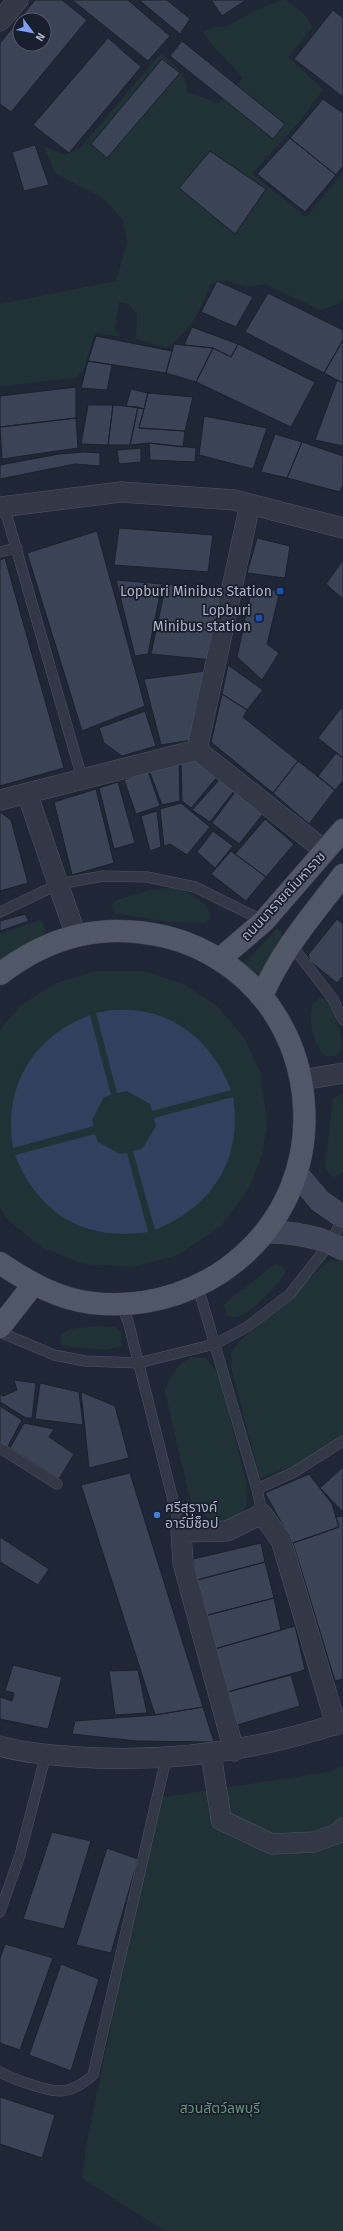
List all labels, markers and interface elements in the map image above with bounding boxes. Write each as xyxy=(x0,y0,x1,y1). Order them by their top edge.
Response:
north arrow xyxy=(12,12,52,52)
text: N xyxy=(33,30,48,44)
place label: Lopburi Minibus Station xyxy=(120,583,272,600)
marker: Lopburi Minibus Station xyxy=(275,586,285,596)
place label: Lopburi Minibus station xyxy=(153,602,251,635)
marker: Lopburi Minibus station xyxy=(254,613,264,623)
street label: ถนนนารายณ์มหาราช xyxy=(238,848,329,945)
place label: ศรีสุรางค์ อาร์มี่ช็อป xyxy=(165,1499,218,1532)
marker: ศรีสุรางค์ อาร์มี่ช็อป xyxy=(152,1510,162,1520)
park label: สวนสัตว์ลพบุรี xyxy=(180,2100,260,2117)

